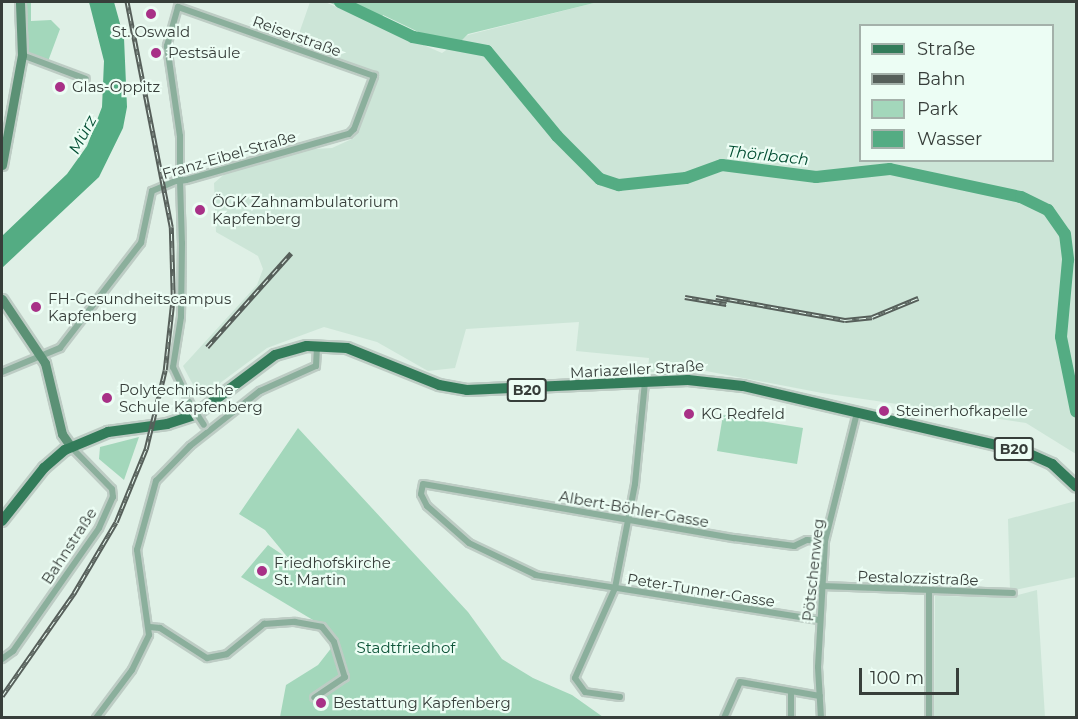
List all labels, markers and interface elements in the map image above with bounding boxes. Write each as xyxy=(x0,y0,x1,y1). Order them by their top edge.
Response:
marker: St. Oswald xyxy=(144,7,158,21)
street label: Reiserstraße xyxy=(250,12,344,60)
place label: St. Oswald xyxy=(112,23,190,41)
legend xyxy=(859,24,1054,162)
text: Straße xyxy=(917,38,975,60)
place label: Pestsäule xyxy=(168,44,240,62)
marker: Pestsäule xyxy=(149,46,163,60)
text: Bahn xyxy=(917,68,966,90)
place label: Glas-Oppitz xyxy=(72,78,160,96)
marker: Glas-Oppitz xyxy=(53,80,67,94)
text: Park xyxy=(917,98,958,120)
water label: Mürz xyxy=(65,113,101,157)
street label: Franz-Eibel-Straße xyxy=(160,127,298,183)
text: Wasser xyxy=(917,128,982,150)
water label: Thörlbach xyxy=(726,142,810,170)
place label: ÖGK Zahnambulatorium Kapfenberg xyxy=(212,192,399,227)
marker: ÖGK Zahnambulatorium Kapfenberg xyxy=(193,203,207,217)
place label: FH-Gesundheitscampus Kapfenberg xyxy=(48,289,231,324)
marker: FH-Gesundheitscampus Kapfenberg xyxy=(29,300,43,314)
street label: Mariazeller Straße xyxy=(569,356,705,382)
road number: B20 xyxy=(506,379,548,401)
place label: Polytechnische Schule Kapfenberg xyxy=(119,380,263,415)
marker: Polytechnische Schule Kapfenberg xyxy=(100,391,114,405)
place label: Steinerhofkapelle xyxy=(896,402,1028,420)
marker: Steinerhofkapelle xyxy=(877,404,891,418)
place label: KG Redfeld xyxy=(701,405,785,423)
marker: KG Redfeld xyxy=(682,407,696,421)
road number: B20 xyxy=(993,438,1035,460)
street label: Albert-Böhler-Gasse xyxy=(558,487,710,531)
street label: Bahnstraße xyxy=(38,505,100,587)
street label: Pötschenweg xyxy=(799,518,827,622)
place label: Friedhofskirche St. Martin xyxy=(274,553,391,588)
marker: Friedhofskirche St. Martin xyxy=(255,564,269,578)
street label: Pestalozzistraße xyxy=(857,567,979,589)
street label: Peter-Tunner-Gasse xyxy=(626,569,776,611)
park label: Stadtfriedhof xyxy=(357,639,455,657)
scale bar xyxy=(862,656,962,694)
text: 100 m xyxy=(870,667,924,689)
place label: Bestattung Kapfenberg xyxy=(333,694,511,712)
marker: Bestattung Kapfenberg xyxy=(314,696,328,710)

